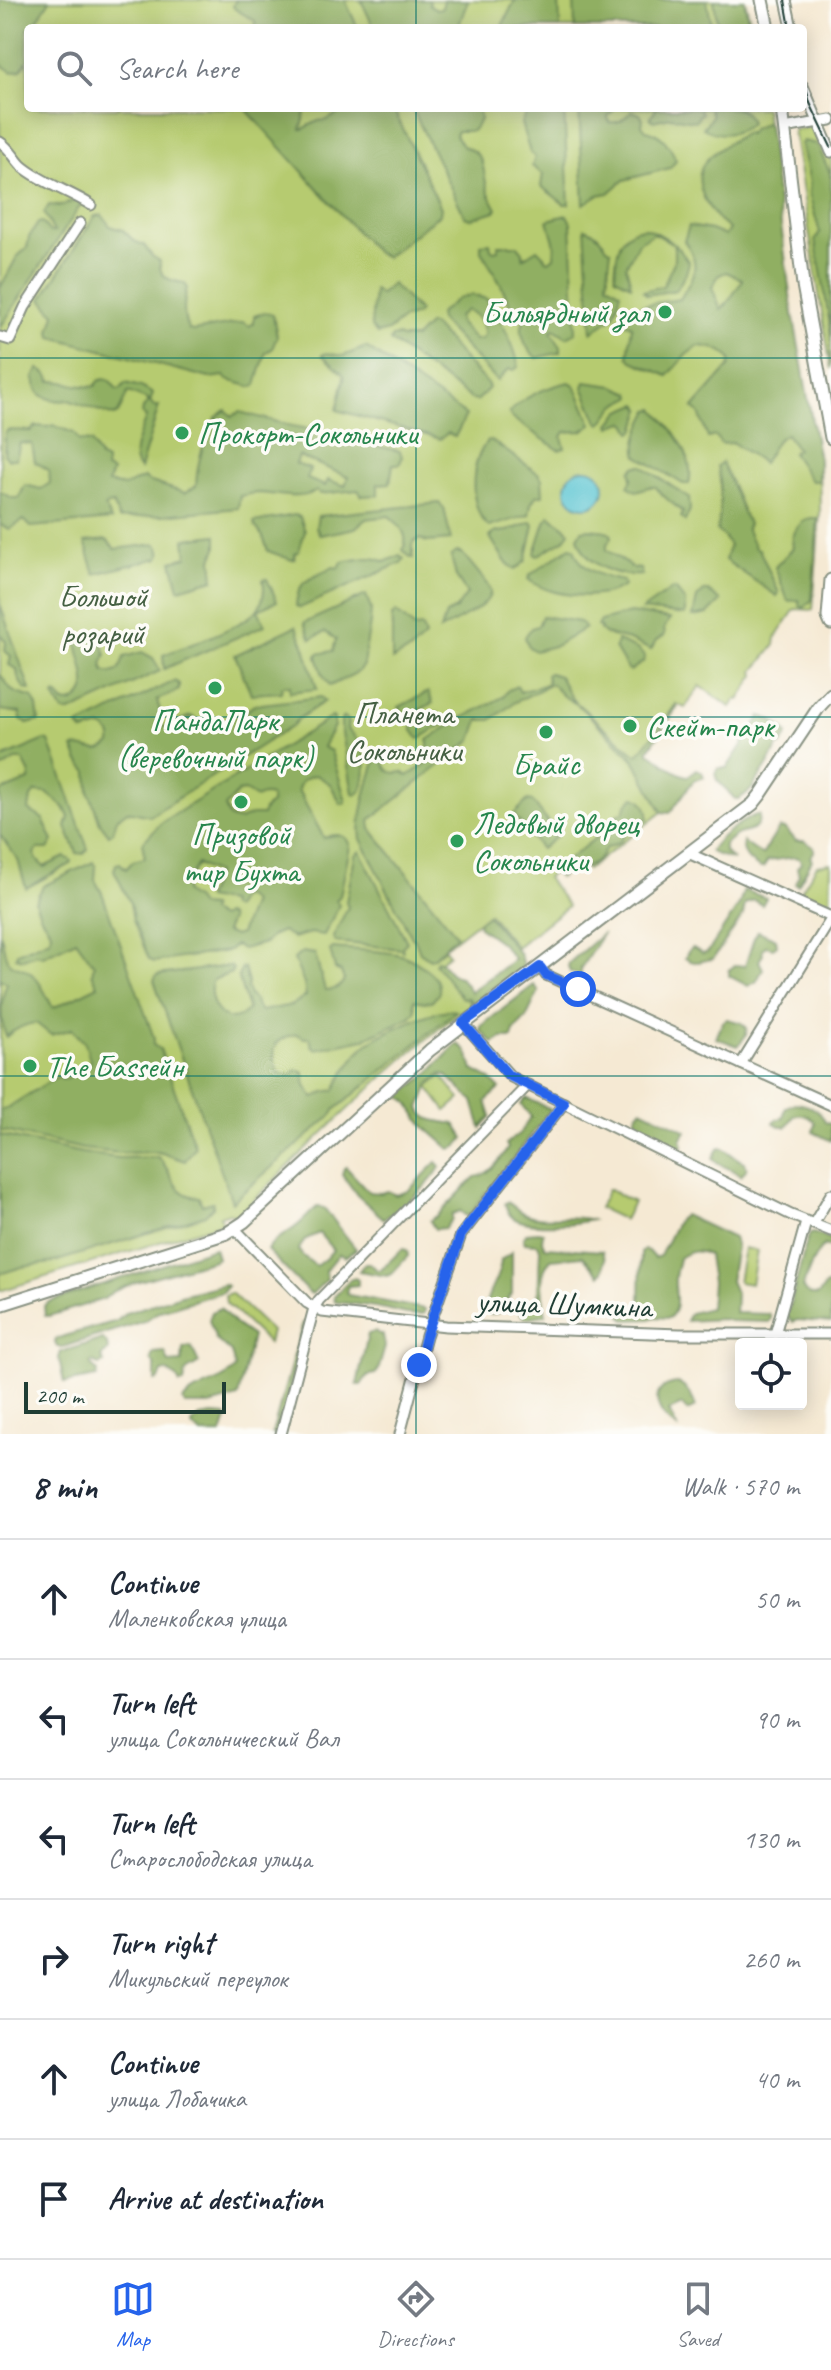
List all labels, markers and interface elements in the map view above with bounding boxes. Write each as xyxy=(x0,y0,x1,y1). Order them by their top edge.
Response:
search box xyxy=(24,24,807,112)
icon: search xyxy=(52,46,96,90)
text: Search here xyxy=(116,49,238,87)
place label: Бильярдный зал xyxy=(483,292,651,333)
marker: Бильярдный зал xyxy=(656,303,674,321)
place label: Прокорт-Сокольники xyxy=(198,413,420,454)
marker: Прокорт-Сокольники xyxy=(173,424,191,442)
park label: Большой розарий xyxy=(59,576,149,654)
marker: ПандаПарк (веревочный парк) xyxy=(206,679,224,697)
park label: Планета Сокольники xyxy=(346,693,464,771)
place label: ПандаПарк (веревочный парк) xyxy=(117,700,314,778)
place label: Скейт-парк xyxy=(646,706,776,747)
marker: Скейт-парк xyxy=(621,717,639,735)
marker: Брайс xyxy=(537,723,555,741)
place label: Брайс xyxy=(512,744,581,785)
marker: Призовой тир Бухта xyxy=(232,793,250,811)
place label: Ледовый дворец Сокольники xyxy=(473,803,641,881)
place label: Призовой тир Бухта xyxy=(183,814,302,892)
marker: Ледовый дворец Сокольники xyxy=(448,832,466,850)
route start xyxy=(560,971,596,1007)
place label: The Баssейн xyxy=(46,1046,185,1087)
marker: The Баssейн xyxy=(21,1057,39,1075)
street label: улица Шумкина xyxy=(474,1280,655,1328)
map controls xyxy=(735,1338,807,1410)
button: locate xyxy=(735,1338,807,1410)
route end xyxy=(401,1347,437,1383)
scale bar xyxy=(24,1378,226,1414)
text: 200 m xyxy=(36,1382,83,1410)
text: 8 min xyxy=(32,1465,97,1508)
text: Walk · 570 m xyxy=(682,1470,799,1503)
text: Continue xyxy=(108,1564,198,1602)
icon: ahead xyxy=(32,1577,76,1621)
text: 50 m xyxy=(755,1583,799,1616)
text: Маленковская улица xyxy=(108,1602,286,1635)
text: Turn left xyxy=(108,1684,195,1722)
icon: left xyxy=(32,1697,76,1741)
text: 90 m xyxy=(755,1703,799,1736)
text: улица Сокольнический Вал xyxy=(108,1722,339,1755)
text: Turn left xyxy=(108,1804,195,1842)
icon: left xyxy=(32,1817,76,1861)
text: 130 m xyxy=(743,1823,799,1856)
text: Старослободская улица xyxy=(108,1842,312,1875)
text: Turn right xyxy=(108,1924,213,1962)
icon: right xyxy=(32,1937,76,1981)
text: 260 m xyxy=(743,1943,799,1976)
text: Микульский переулок xyxy=(108,1962,287,1995)
text: Continue xyxy=(108,2044,198,2082)
icon: ahead xyxy=(32,2057,76,2101)
text: 40 m xyxy=(755,2063,799,2096)
text: улица Лобачика xyxy=(108,2082,246,2115)
icon: arrive xyxy=(32,2177,76,2221)
text: Arrive at destination xyxy=(108,2180,323,2218)
tab: Map xyxy=(111,2277,155,2353)
tab: Directions xyxy=(377,2277,454,2353)
tab: Saved xyxy=(676,2277,720,2353)

